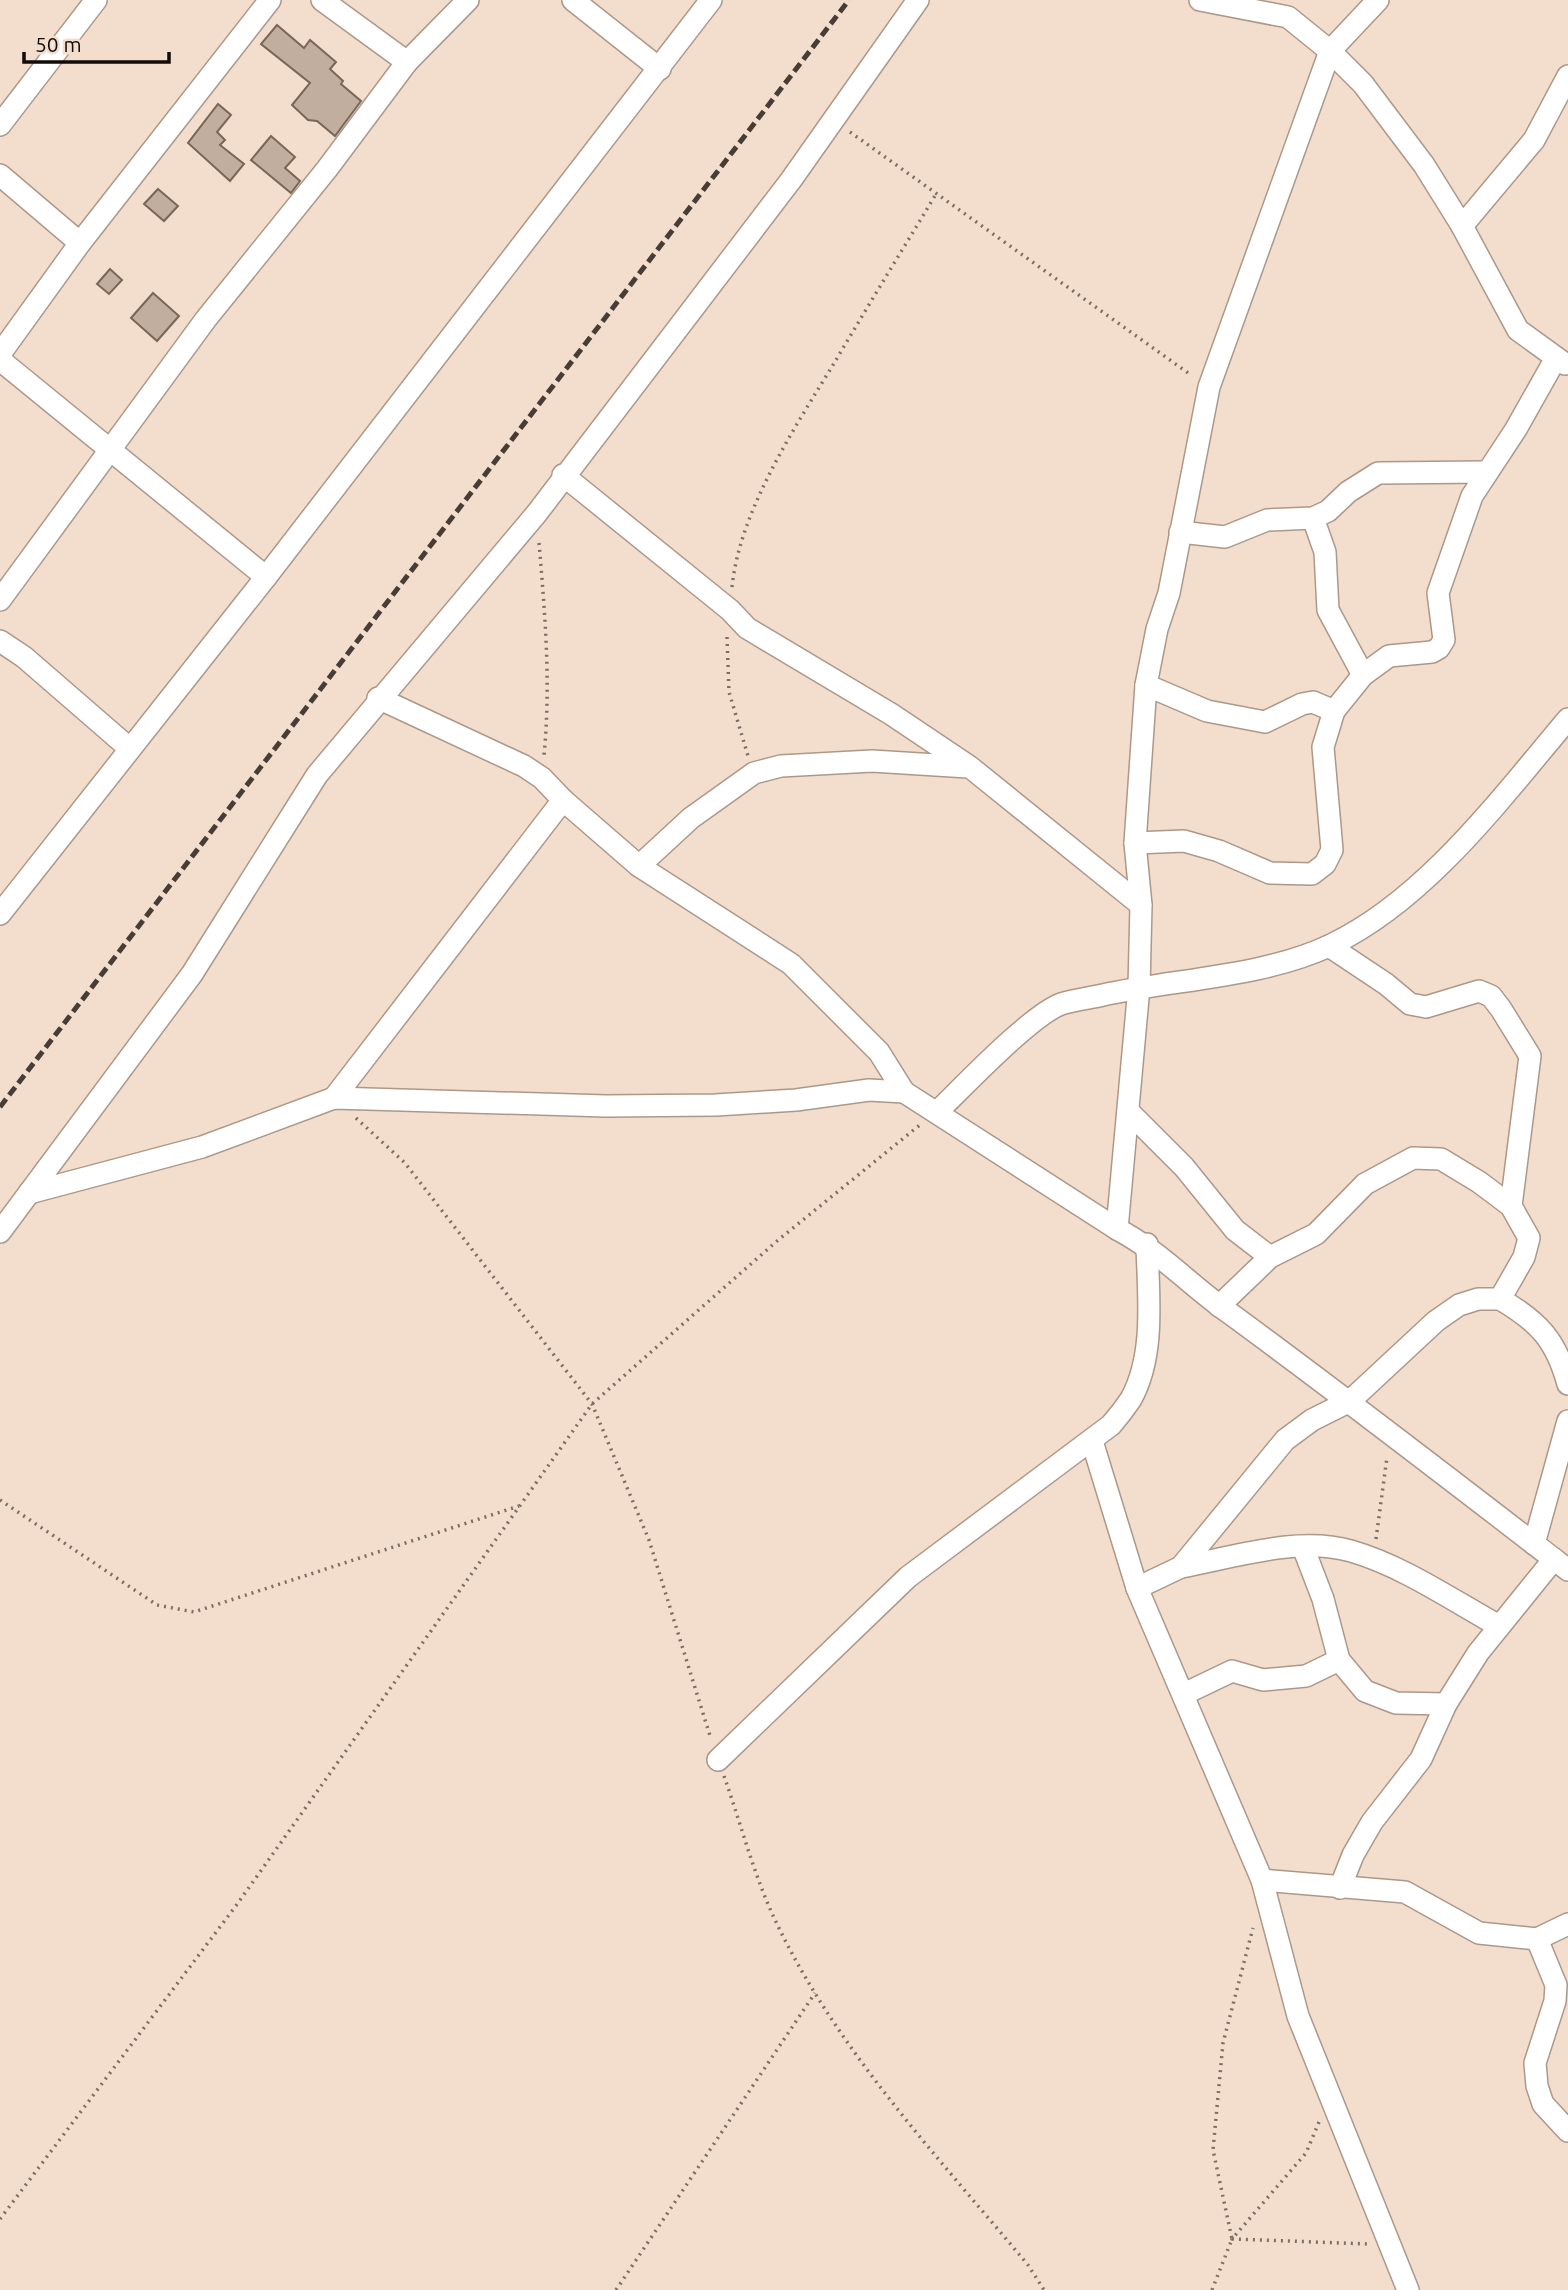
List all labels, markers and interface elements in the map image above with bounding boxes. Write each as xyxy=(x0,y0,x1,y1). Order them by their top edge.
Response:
scale bar xyxy=(24,21,170,65)
text: 50 m xyxy=(35,32,82,56)

